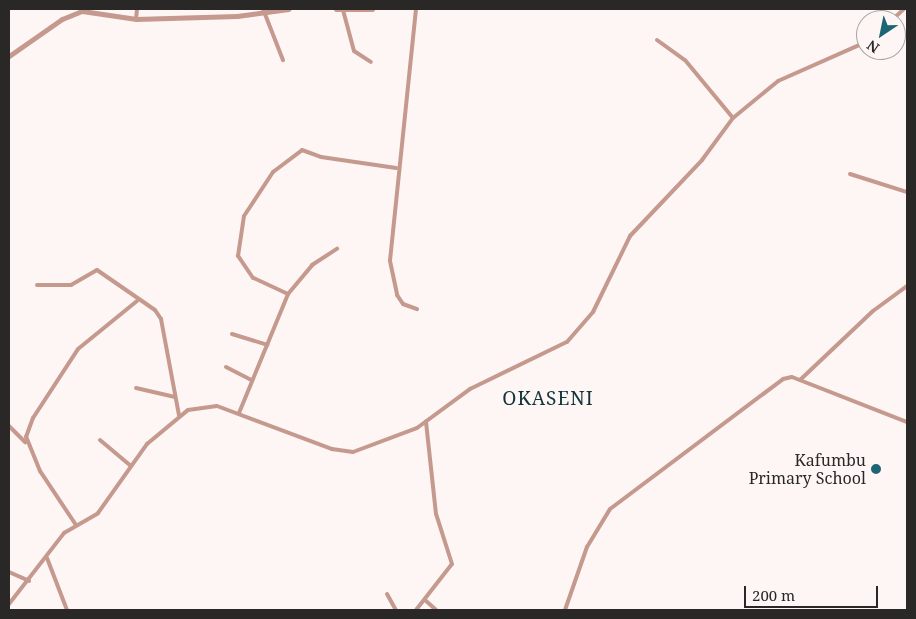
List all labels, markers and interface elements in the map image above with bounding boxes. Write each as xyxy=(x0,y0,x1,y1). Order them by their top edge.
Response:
north arrow xyxy=(856,10,906,60)
text: N xyxy=(863,36,883,58)
district label: OKASENI xyxy=(501,388,595,410)
place label: Kafumbu Primary School xyxy=(749,450,866,488)
marker: Kafumbu Primary School xyxy=(870,463,882,475)
scale bar xyxy=(746,576,880,608)
text: 200 m xyxy=(752,585,795,605)

